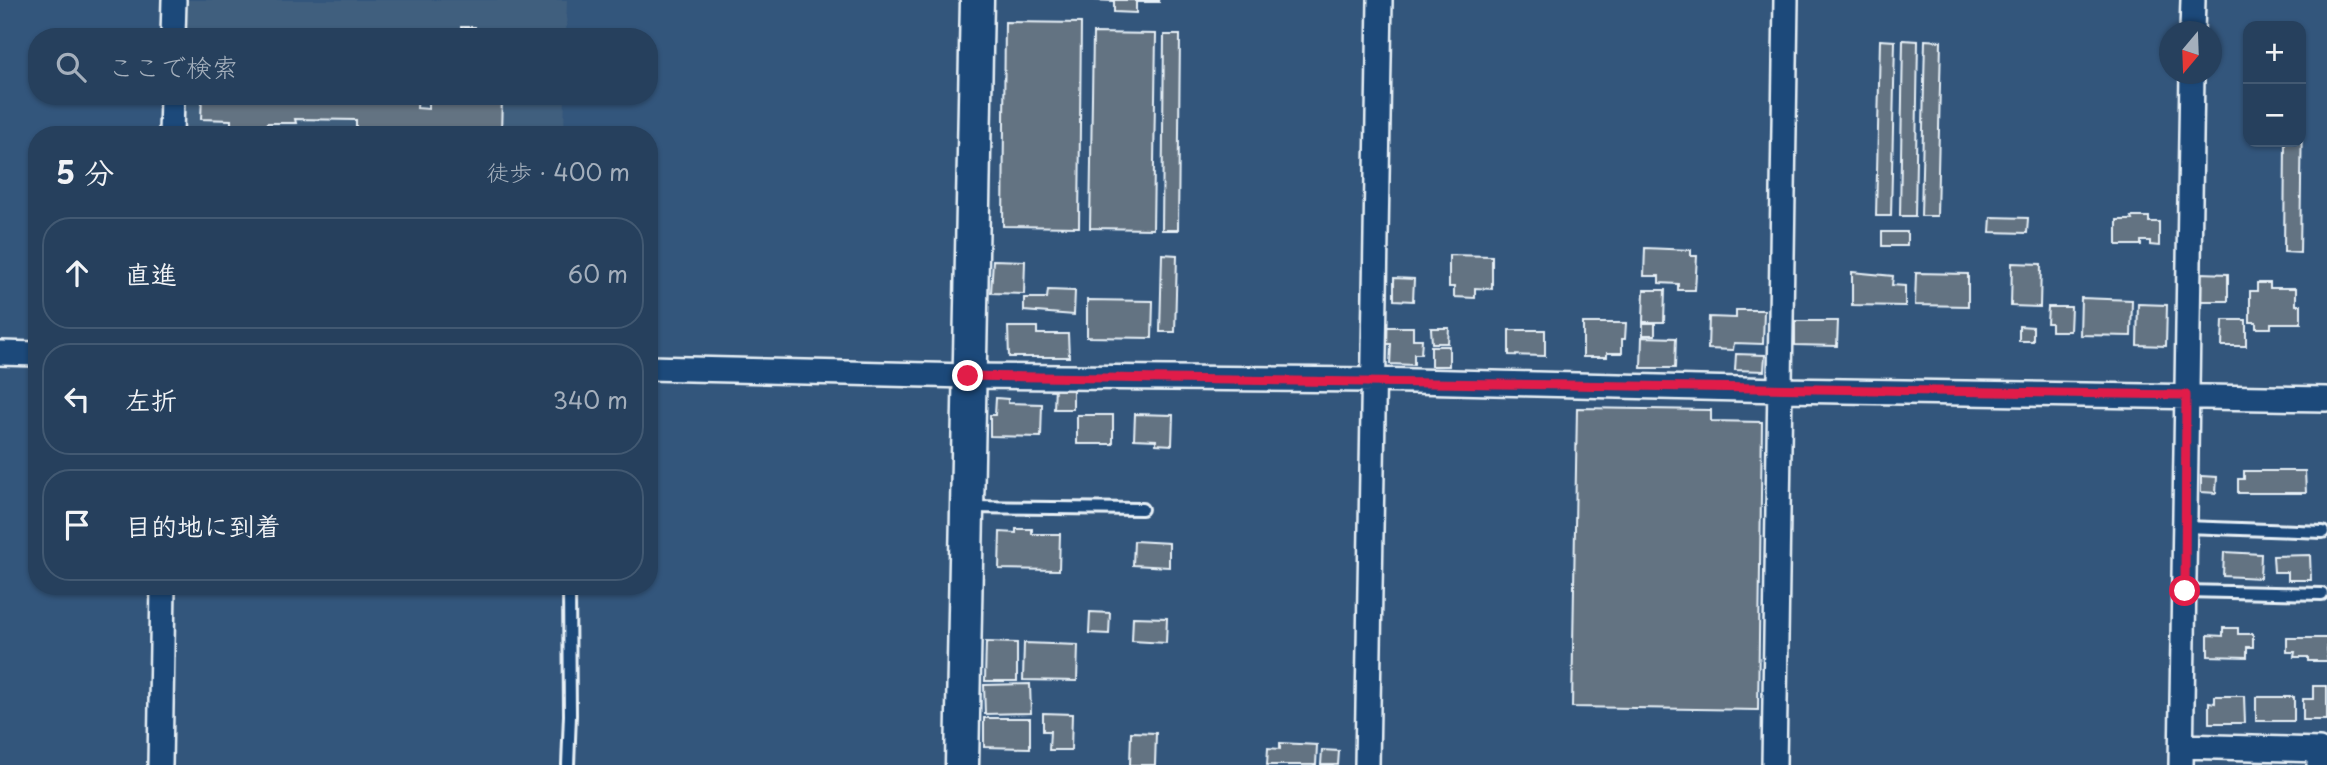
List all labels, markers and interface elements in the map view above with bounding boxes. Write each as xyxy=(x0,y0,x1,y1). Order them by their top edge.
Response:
north arrow xyxy=(2159,21,2222,84)
map controls xyxy=(2243,21,2306,147)
button: + xyxy=(2243,21,2306,84)
search box xyxy=(28,28,658,105)
text: ここで検索 xyxy=(108,47,238,86)
icon: search xyxy=(52,48,90,86)
button: − xyxy=(2243,84,2306,147)
text: 5 分 xyxy=(56,149,114,194)
text: 徒歩 · 400 m xyxy=(486,154,630,189)
icon: ahead xyxy=(58,254,96,292)
text: 直進 xyxy=(125,254,177,293)
text: 60 m xyxy=(568,256,628,291)
route end xyxy=(952,360,983,391)
icon: left xyxy=(58,380,96,418)
text: 左折 xyxy=(125,380,177,419)
text: 340 m xyxy=(553,382,628,417)
icon: arrive xyxy=(58,506,96,544)
text: 目的地に到着 xyxy=(125,506,281,545)
route start xyxy=(2169,575,2200,606)

